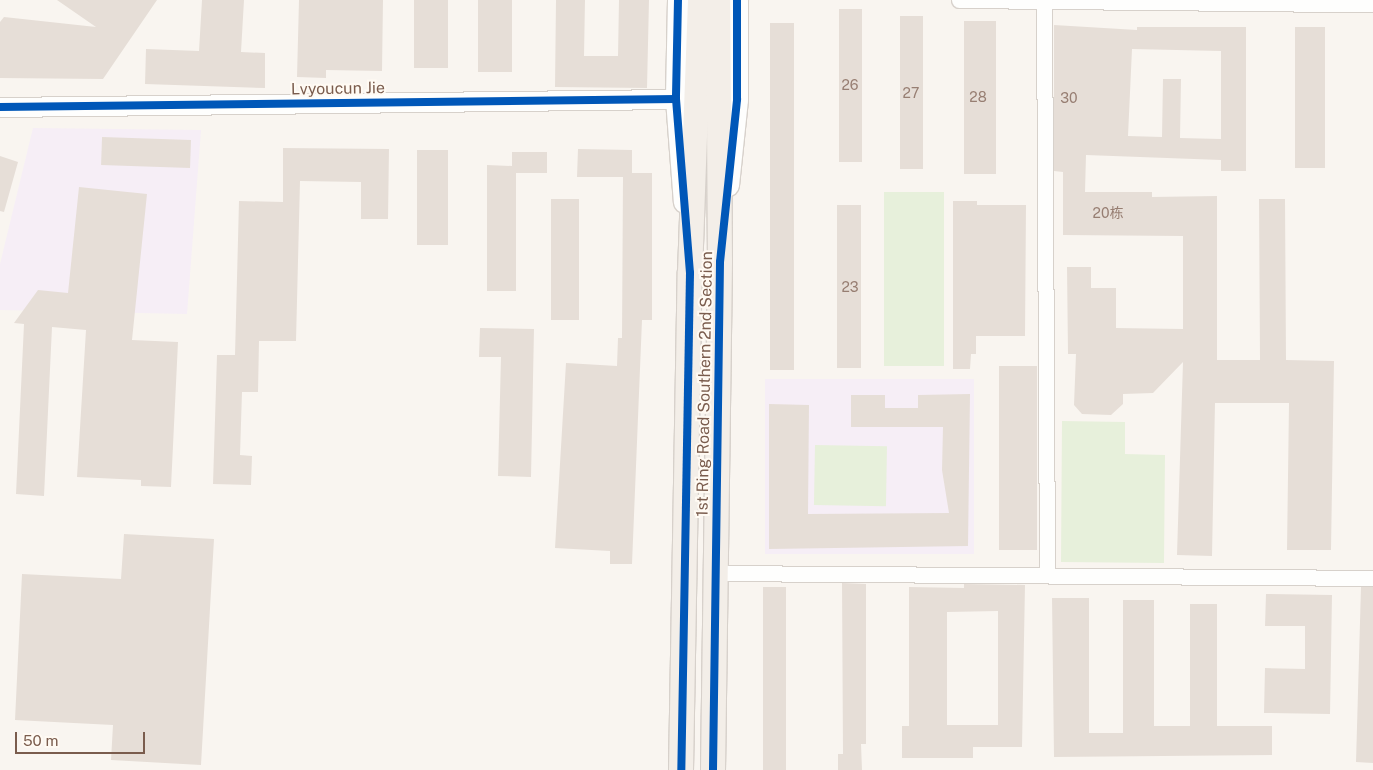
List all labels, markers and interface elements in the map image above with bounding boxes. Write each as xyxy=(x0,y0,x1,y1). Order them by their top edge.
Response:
house number: 26 xyxy=(841,77,859,93)
street label: Lvyoucun Jie xyxy=(291,79,385,99)
house number: 27 xyxy=(903,85,919,101)
house number: 28 xyxy=(969,89,987,105)
house number: 30 xyxy=(1060,90,1078,106)
house number: 20栋 xyxy=(1093,205,1123,221)
street label: 1st Ring Road Southern 2nd Section xyxy=(693,251,717,517)
house number: 23 xyxy=(841,279,859,295)
scale bar xyxy=(18,722,148,754)
text: 50 m xyxy=(23,732,58,749)

